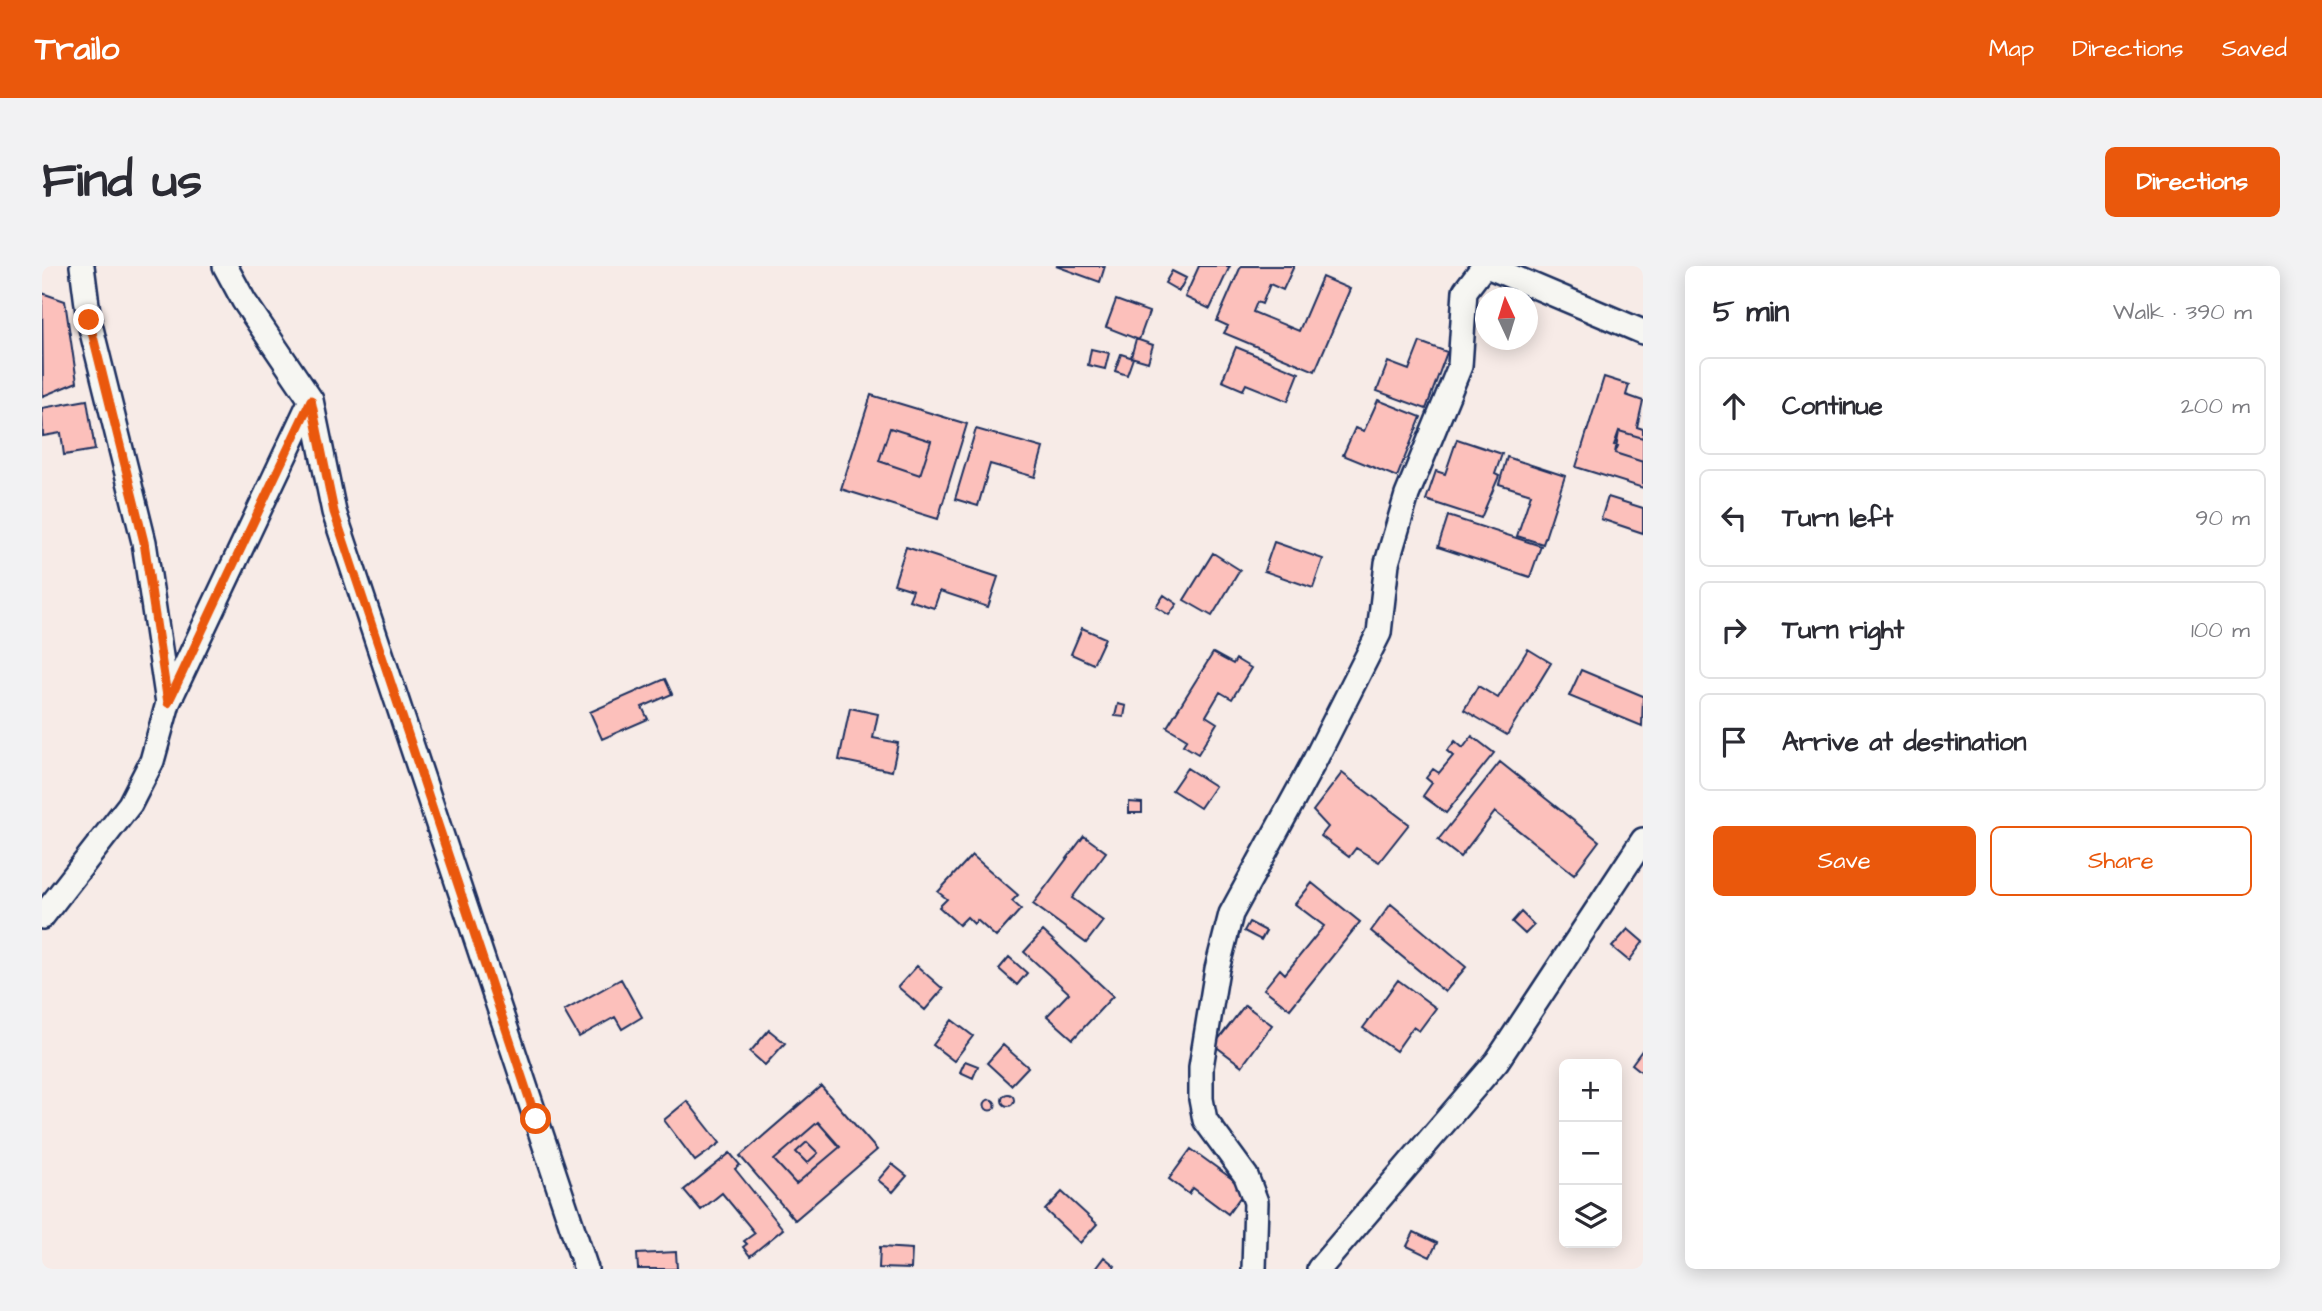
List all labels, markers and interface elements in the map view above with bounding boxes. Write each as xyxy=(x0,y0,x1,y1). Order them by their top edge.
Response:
text: Trailo xyxy=(35,26,119,72)
text: Map xyxy=(1989,32,2034,66)
text: Directions xyxy=(2072,32,2184,66)
text: Saved xyxy=(2222,32,2287,66)
button: Directions xyxy=(2105,147,2280,217)
text: Find us xyxy=(42,148,202,216)
north arrow xyxy=(1475,287,1538,350)
text: 5 min xyxy=(1713,291,1789,333)
text: Walk · 390 m xyxy=(2113,296,2252,328)
route end xyxy=(73,304,104,335)
icon: ahead xyxy=(1715,387,1753,425)
text: Continue xyxy=(1782,388,1883,424)
text: 200 m xyxy=(2181,390,2250,422)
icon: left xyxy=(1715,499,1753,537)
text: Turn left xyxy=(1782,500,1893,536)
text: 90 m xyxy=(2195,502,2250,534)
icon: right xyxy=(1715,611,1753,649)
text: Turn right xyxy=(1782,612,1904,648)
text: 100 m xyxy=(2191,614,2250,646)
icon: arrive xyxy=(1715,723,1753,761)
text: Arrive at destination xyxy=(1782,724,2027,760)
button: Save xyxy=(1713,826,1976,896)
button: Share xyxy=(1990,826,2252,896)
map controls xyxy=(1559,1059,1622,1248)
button: + xyxy=(1559,1059,1622,1122)
route start xyxy=(520,1103,551,1134)
button: − xyxy=(1559,1122,1622,1185)
button: layers xyxy=(1559,1185,1622,1248)

